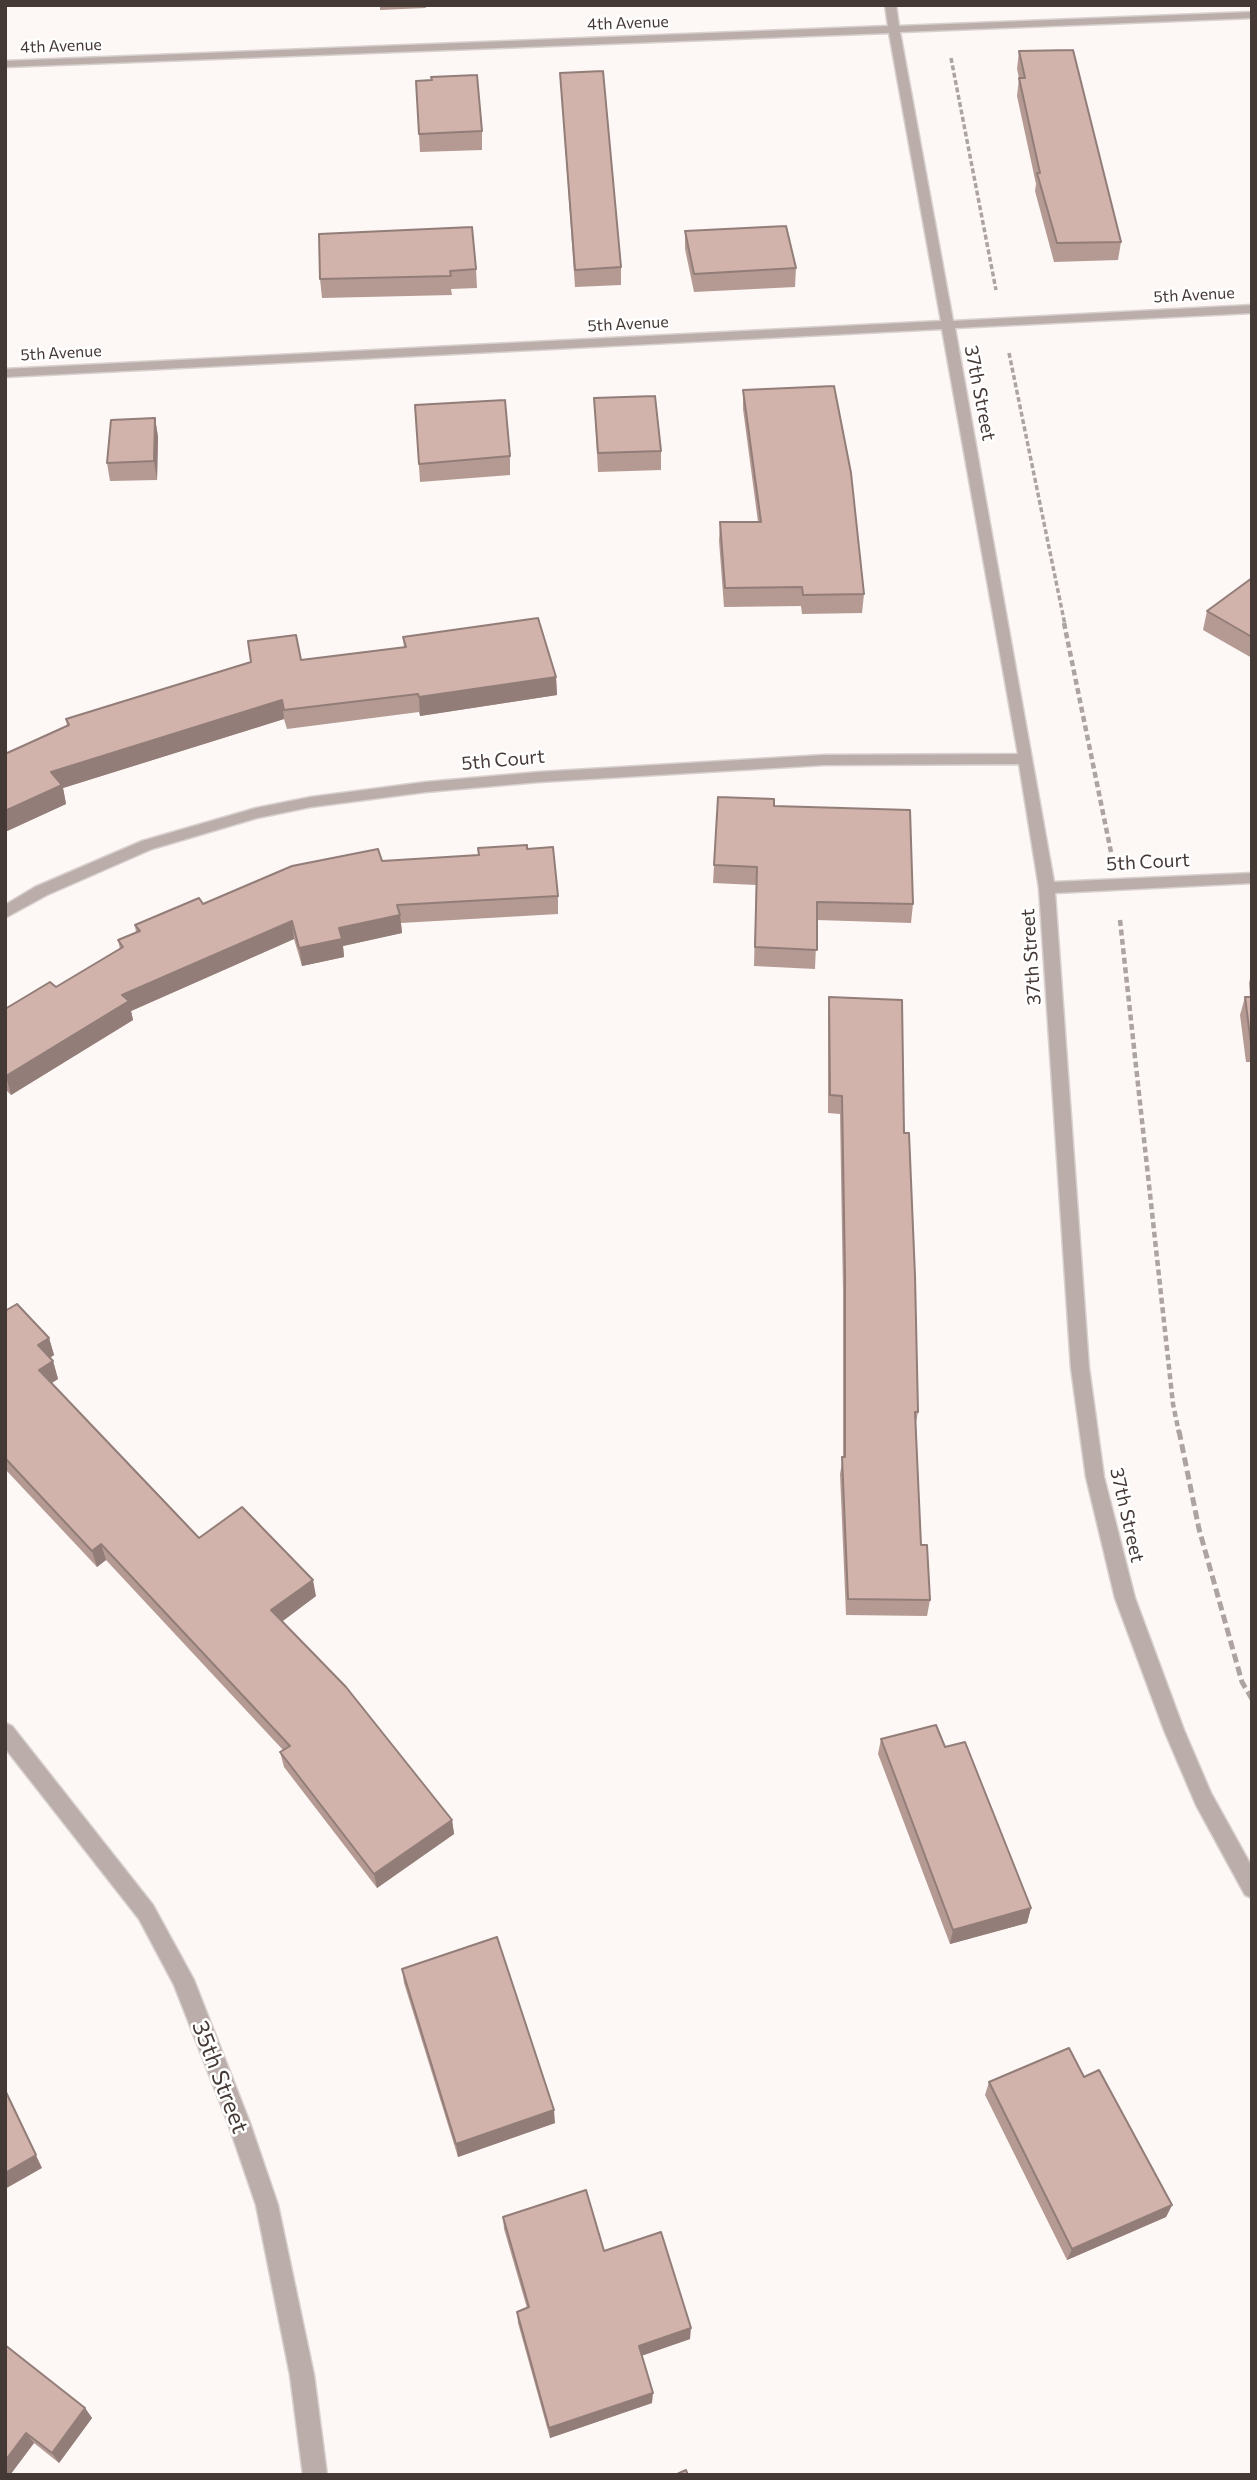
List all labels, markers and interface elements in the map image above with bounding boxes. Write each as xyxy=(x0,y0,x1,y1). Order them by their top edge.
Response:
street label: 4th Avenue xyxy=(587,12,669,34)
street label: 4th Avenue xyxy=(20,35,102,57)
street label: 5th Avenue xyxy=(1153,283,1235,307)
street label: 5th Avenue xyxy=(587,312,669,336)
street label: 5th Avenue xyxy=(20,341,102,365)
street label: 37th Street xyxy=(960,343,1000,443)
street label: 5th Court xyxy=(460,745,546,775)
street label: 5th Court xyxy=(1106,848,1190,876)
street label: 37th Street xyxy=(1016,908,1046,1006)
street label: 37th Street xyxy=(1105,1465,1149,1565)
street label: 35th Street xyxy=(186,2017,254,2137)

